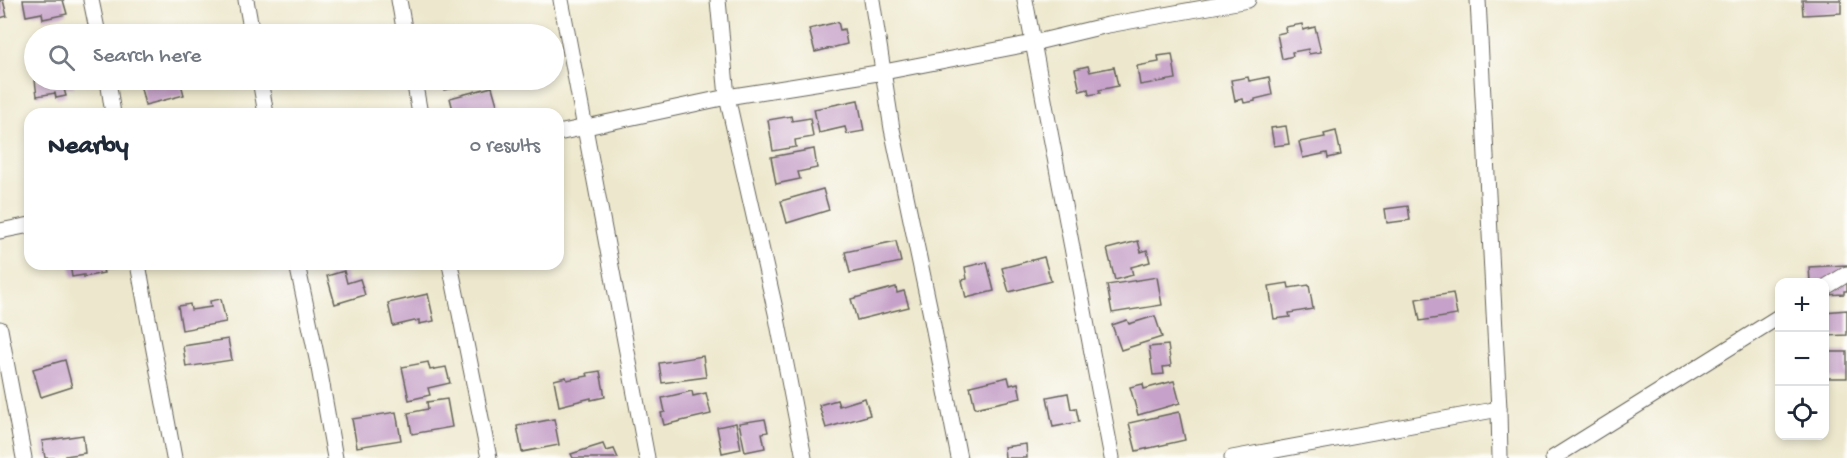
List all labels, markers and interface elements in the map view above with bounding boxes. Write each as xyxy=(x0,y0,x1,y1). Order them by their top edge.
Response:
search box xyxy=(24,24,564,90)
icon: search xyxy=(45,41,78,74)
text: Search here xyxy=(93,44,201,70)
text: Nearby xyxy=(48,132,129,163)
text: 0 results xyxy=(470,136,540,159)
map controls xyxy=(1775,278,1829,440)
button: + xyxy=(1775,278,1829,332)
button: − xyxy=(1775,332,1829,386)
button: locate xyxy=(1775,386,1829,440)

